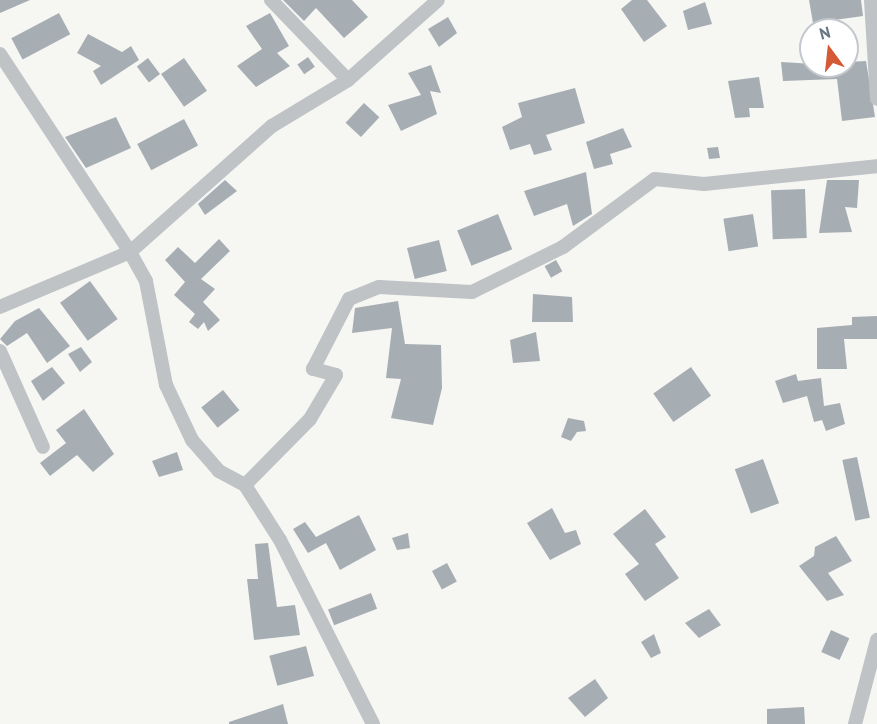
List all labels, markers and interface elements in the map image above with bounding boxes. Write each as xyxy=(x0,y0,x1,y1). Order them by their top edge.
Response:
north arrow xyxy=(799,18,859,78)
text: N xyxy=(817,22,833,44)

